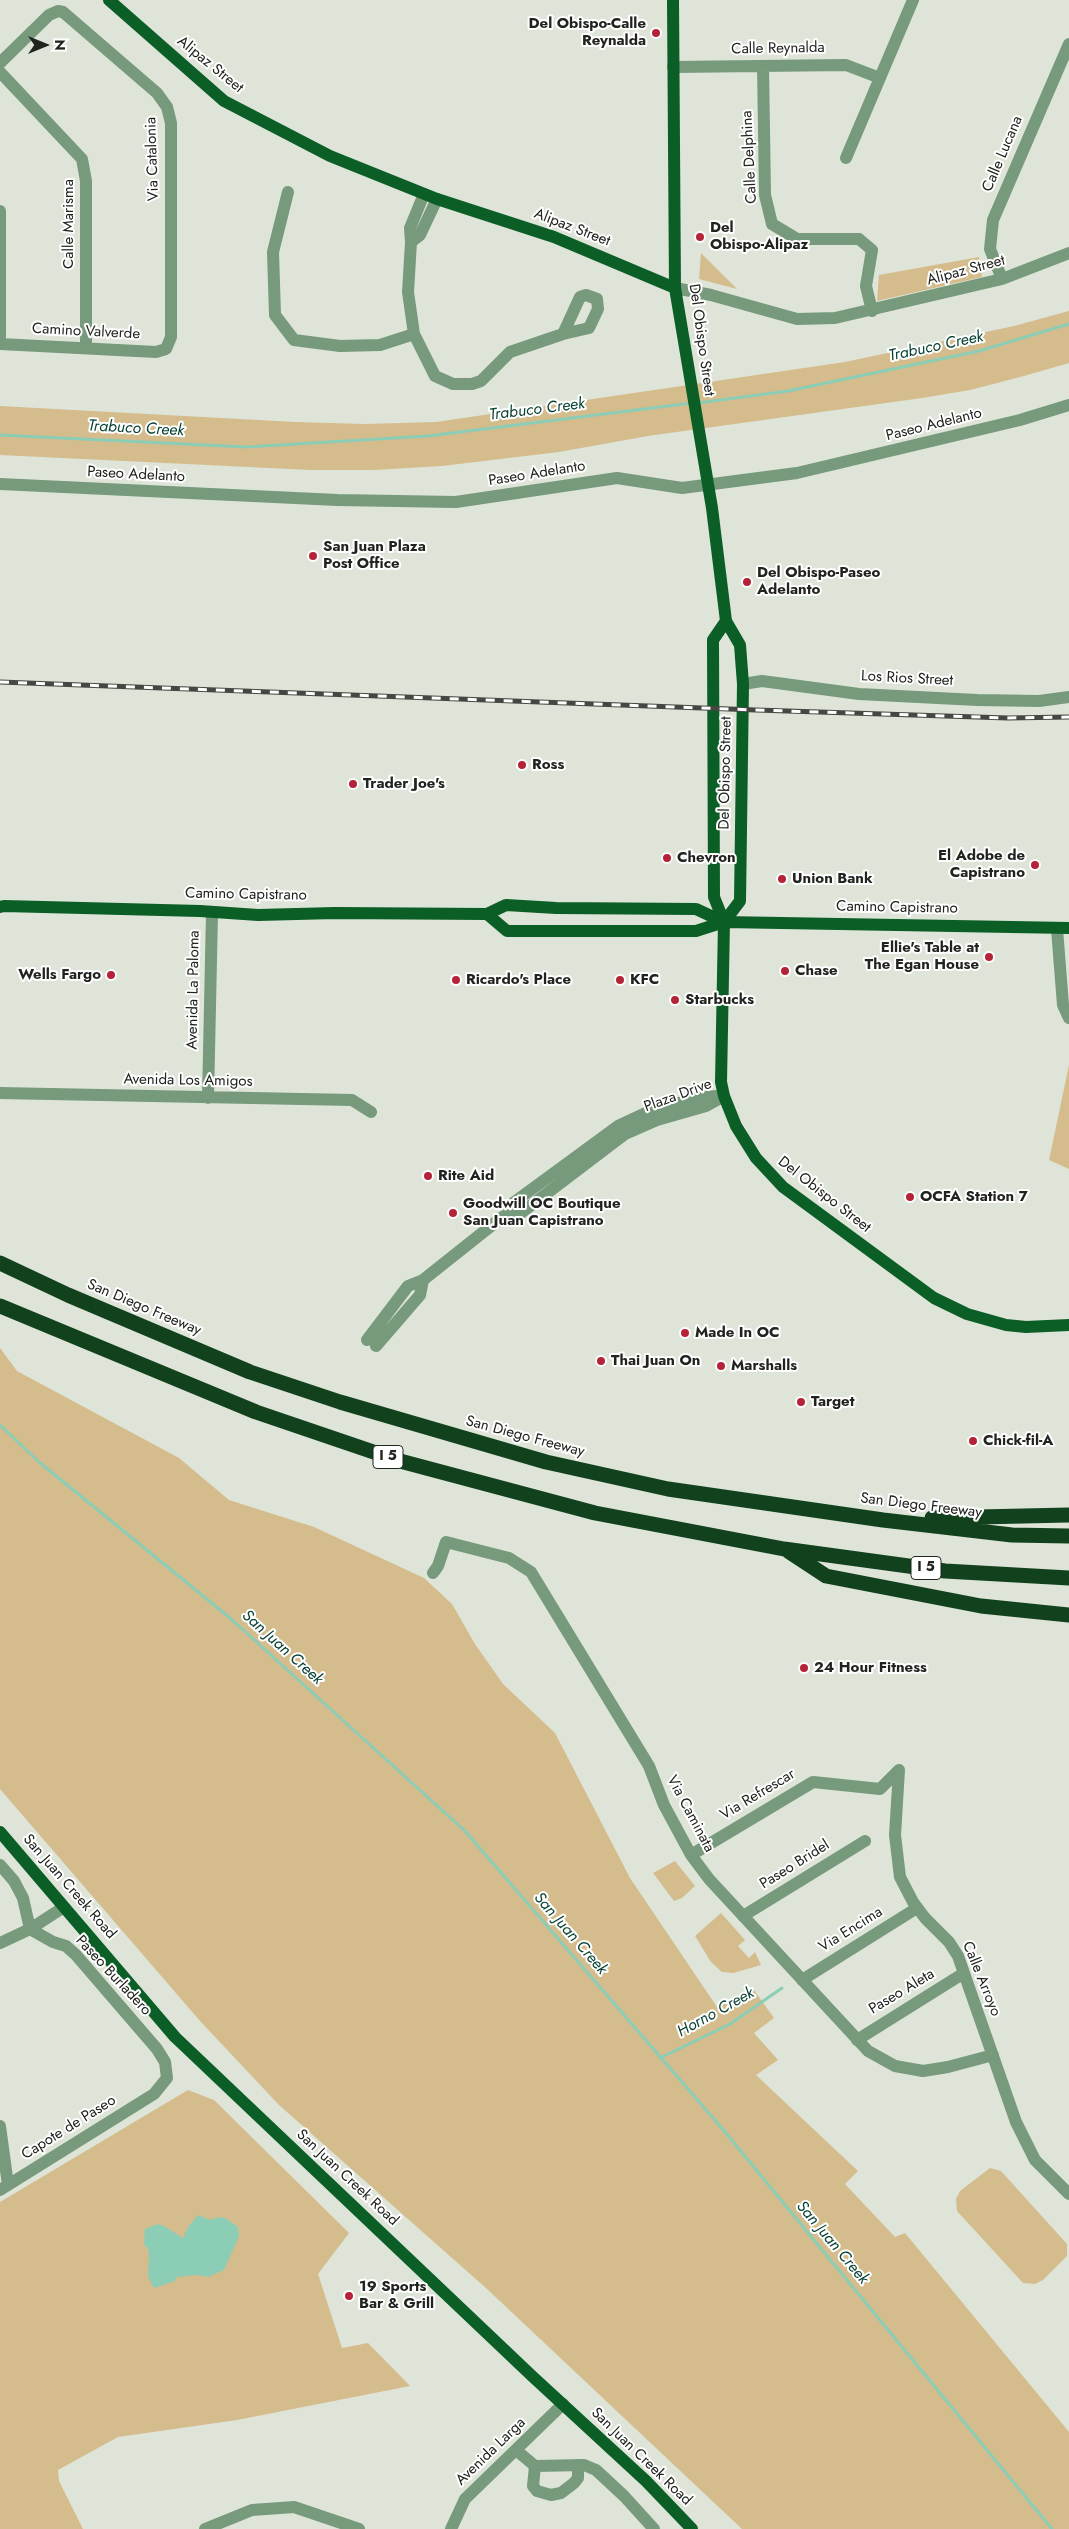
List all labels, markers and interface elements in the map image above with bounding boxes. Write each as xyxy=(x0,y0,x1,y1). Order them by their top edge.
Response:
place label: Del Obispo-Calle Reynalda xyxy=(529,15,646,50)
north arrow xyxy=(20,20,70,70)
marker: Del Obispo-Calle Reynalda xyxy=(650,27,662,39)
street label: Alipaz Street xyxy=(173,33,247,97)
text: N xyxy=(50,39,70,51)
street label: Calle Reynalda xyxy=(731,39,825,59)
street label: Calle Delphina xyxy=(739,110,761,204)
street label: Calle Lucana xyxy=(979,113,1027,195)
street label: Via Catalonia xyxy=(143,116,163,202)
street label: Calle Marisma xyxy=(60,179,78,269)
street label: Alipaz Street xyxy=(531,205,613,251)
place label: Del Obispo-Alipaz xyxy=(710,219,808,254)
marker: Del Obispo-Alipaz xyxy=(694,231,706,243)
street label: Alipaz Street xyxy=(925,252,1007,290)
street label: Del Obispo Street xyxy=(684,283,718,397)
street label: Camino Valverde xyxy=(31,320,141,344)
water label: Trabuco Creek xyxy=(887,328,985,366)
water label: Trabuco Creek xyxy=(488,395,586,425)
street label: Paseo Adelanto xyxy=(884,404,984,446)
water label: Trabuco Creek xyxy=(87,417,185,441)
street label: Paseo Adelanto xyxy=(487,457,587,491)
street label: Paseo Adelanto xyxy=(87,463,185,487)
place label: San Juan Plaza Post Office xyxy=(323,538,426,573)
marker: San Juan Plaza Post Office xyxy=(307,550,319,562)
place label: Del Obispo-Paseo Adelanto xyxy=(757,564,880,599)
marker: Del Obispo-Paseo Adelanto xyxy=(741,576,753,588)
street label: Los Rios Street xyxy=(860,668,954,690)
street label: Del Obispo Street xyxy=(716,716,736,830)
place label: Ross xyxy=(532,756,564,774)
marker: Ross xyxy=(516,759,528,771)
place label: Trader Joe's xyxy=(363,775,445,793)
marker: Trader Joe's xyxy=(347,778,359,790)
place label: El Adobe de Capistrano xyxy=(938,847,1025,882)
place label: Chevron xyxy=(677,849,736,867)
marker: Chevron xyxy=(661,852,673,864)
marker: El Adobe de Capistrano xyxy=(1029,859,1041,871)
place label: Union Bank xyxy=(792,870,873,888)
marker: Union Bank xyxy=(776,873,788,885)
street label: Camino Capistrano xyxy=(185,885,307,905)
street label: Camino Capistrano xyxy=(836,898,958,918)
street label: Avenida La Paloma xyxy=(184,930,204,1050)
place label: Ellie's Table at The Egan House xyxy=(865,939,979,974)
marker: Ellie's Table at The Egan House xyxy=(983,951,995,963)
place label: Chase xyxy=(795,962,838,980)
marker: Chase xyxy=(779,965,791,977)
place label: Wells Fargo xyxy=(18,966,101,984)
marker: Wells Fargo xyxy=(105,969,117,981)
place label: Ricardo's Place xyxy=(466,971,571,989)
place label: KFC xyxy=(630,971,659,989)
marker: Ricardo's Place xyxy=(450,974,462,986)
marker: KFC xyxy=(614,974,626,986)
place label: Starbucks xyxy=(685,991,754,1009)
marker: Starbucks xyxy=(669,994,681,1006)
street label: Avenida Los Amigos xyxy=(123,1071,253,1091)
street label: Plaza Drive xyxy=(642,1075,714,1117)
street label: Del Obispo Street xyxy=(774,1153,874,1237)
place label: Rite Aid xyxy=(438,1167,494,1185)
marker: Rite Aid xyxy=(422,1170,434,1182)
place label: OCFA Station 7 xyxy=(920,1188,1028,1206)
marker: OCFA Station 7 xyxy=(904,1191,916,1203)
place label: Goodwill OC Boutique San Juan Capistrano xyxy=(463,1195,620,1230)
marker: Goodwill OC Boutique San Juan Capistrano xyxy=(447,1207,459,1219)
street label: San Diego Freeway xyxy=(84,1276,204,1340)
place label: Made In OC xyxy=(695,1324,780,1342)
marker: Made In OC xyxy=(679,1327,691,1339)
place label: Thai Juan On xyxy=(611,1352,700,1370)
marker: Thai Juan On xyxy=(595,1355,607,1367)
place label: Marshalls xyxy=(731,1357,797,1375)
marker: Marshalls xyxy=(715,1360,727,1372)
place label: Target xyxy=(811,1393,854,1411)
marker: Target xyxy=(795,1396,807,1408)
street label: San Diego Freeway xyxy=(464,1412,586,1462)
place label: Chick-fil-A xyxy=(983,1432,1053,1450)
marker: Chick-fil-A xyxy=(967,1435,979,1447)
road number: I 5 xyxy=(373,1445,403,1468)
street label: San Diego Freeway xyxy=(859,1490,983,1522)
road number: I 5 xyxy=(911,1556,941,1580)
water label: San Juan Creek xyxy=(237,1607,327,1689)
place label: 24 Hour Fitness xyxy=(814,1659,927,1677)
marker: 24 Hour Fitness xyxy=(798,1662,810,1674)
street label: Via Refrescar xyxy=(717,1766,799,1824)
street label: Via Caminata xyxy=(662,1772,718,1856)
street label: San Juan Creek Road xyxy=(19,1831,119,1943)
street label: Paseo Bridel xyxy=(757,1837,833,1893)
water label: San Juan Creek xyxy=(529,1889,611,1979)
street label: Via Encima xyxy=(816,1903,886,1957)
street label: Paseo Burladero xyxy=(71,1932,155,2020)
street label: Calle Arroyo xyxy=(958,1939,1004,2019)
street label: Paseo Aleta xyxy=(866,1965,938,2019)
water label: Horno Creek xyxy=(674,1984,758,2042)
street label: Capote de Paseo xyxy=(19,2092,119,2164)
street label: San Juan Creek Road xyxy=(292,2126,402,2230)
water label: San Juan Creek xyxy=(792,2198,872,2288)
place label: 19 Sports Bar & Grill xyxy=(359,2278,434,2313)
marker: 19 Sports Bar & Grill xyxy=(343,2290,355,2302)
street label: San Juan Creek Road xyxy=(587,2404,695,2510)
street label: Avenida Larga xyxy=(452,2414,530,2490)

